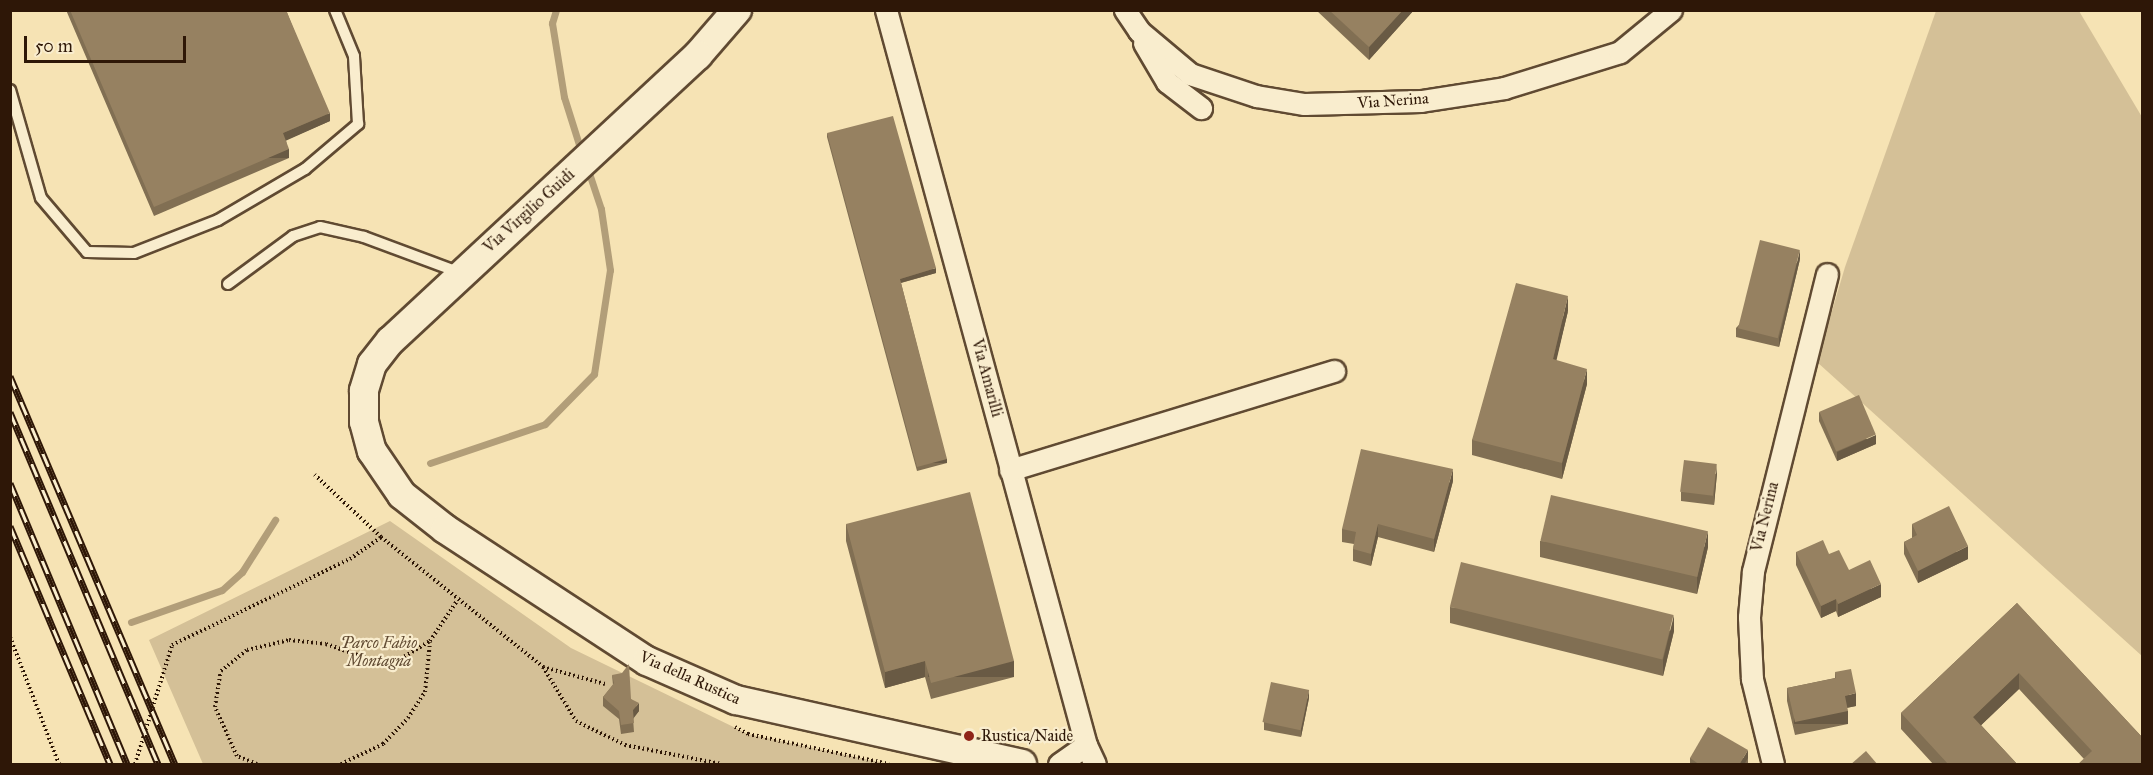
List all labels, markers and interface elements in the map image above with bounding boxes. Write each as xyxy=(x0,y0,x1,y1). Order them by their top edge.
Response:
scale bar xyxy=(27,24,189,62)
text: 50 m xyxy=(35,35,73,57)
street label: Via Nerina xyxy=(1357,89,1429,113)
street label: Via Virgilio Guidi xyxy=(479,165,579,257)
street label: Via Amarilli xyxy=(967,337,1007,419)
street label: Via Nerina xyxy=(1747,480,1783,554)
park label: Parco Fabio Montagna xyxy=(341,633,417,671)
street label: Via della Rustica xyxy=(637,647,743,709)
place label: Rustica/Naide xyxy=(981,726,1073,746)
marker: Rustica/Naide xyxy=(962,729,976,743)

